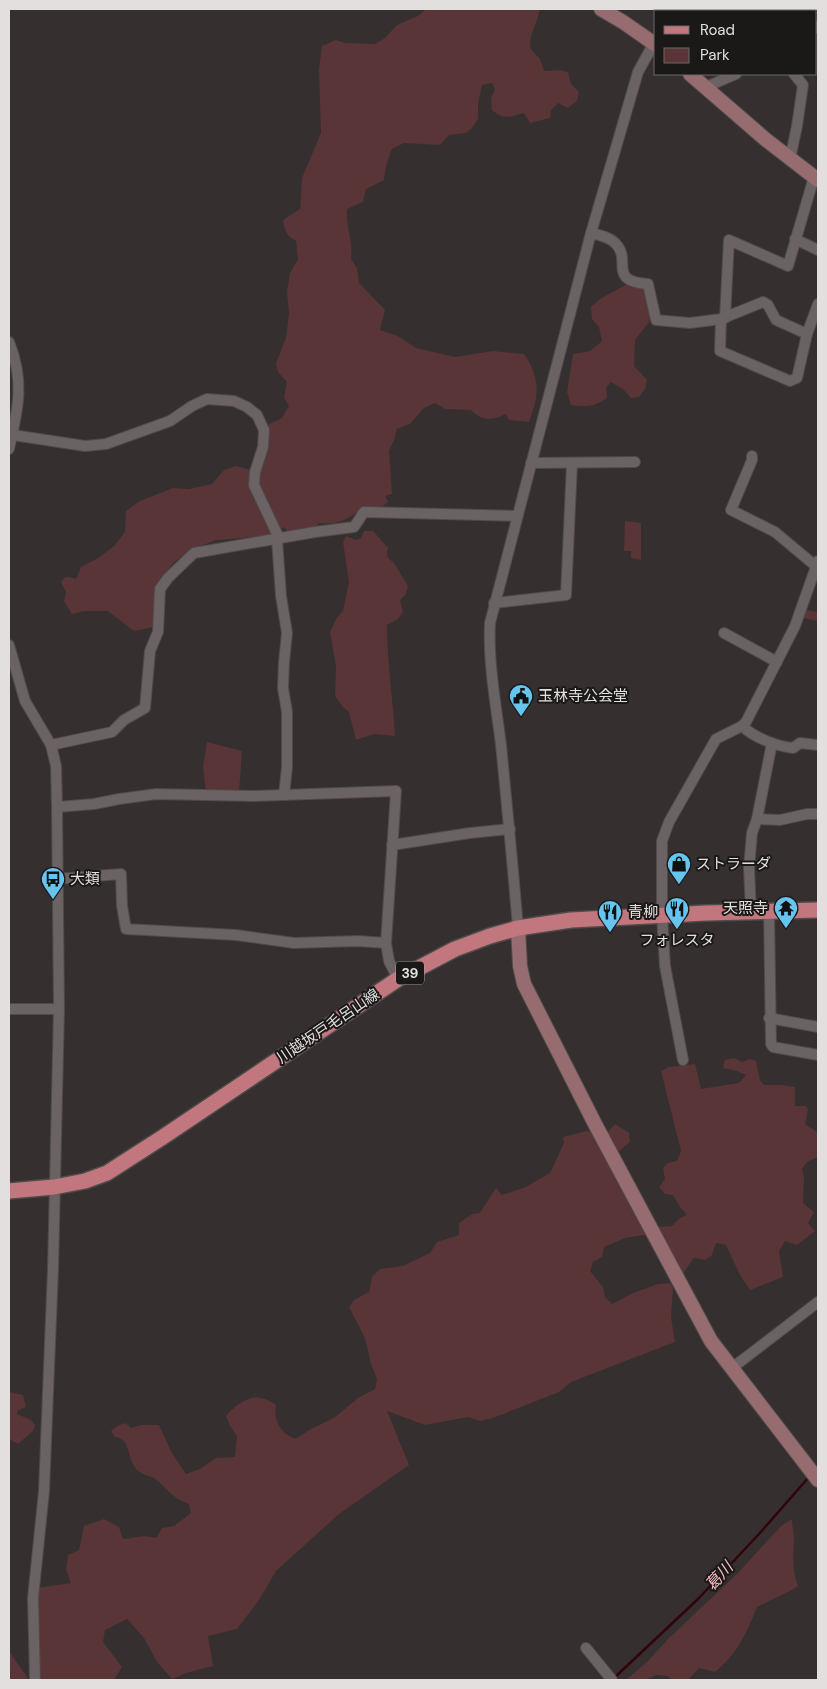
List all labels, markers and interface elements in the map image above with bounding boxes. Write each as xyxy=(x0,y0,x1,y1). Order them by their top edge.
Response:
legend xyxy=(654,10,817,75)
text: Road xyxy=(700,20,735,40)
text: Park xyxy=(700,45,730,65)
public building icon: 玉林寺公会堂 xyxy=(508,683,534,717)
place label: 玉林寺公会堂 xyxy=(538,686,628,706)
shop icon: ストラーダ xyxy=(666,851,692,885)
place label: ストラーダ xyxy=(696,854,771,874)
bus stop icon: 大類 xyxy=(40,866,66,900)
place label: 大類 xyxy=(70,869,100,889)
temple icon: 天照寺 xyxy=(773,895,799,929)
restaurant icon: フォレスタ xyxy=(664,896,690,930)
place label: 天照寺 xyxy=(723,898,768,918)
restaurant icon: 青柳 xyxy=(597,899,623,933)
place label: 青柳 xyxy=(628,902,658,922)
place label: フォレスタ xyxy=(639,930,715,950)
road number: 39 xyxy=(396,961,424,984)
street label: 川越坂戸毛呂山線 xyxy=(273,984,383,1068)
water label: 葛川 xyxy=(700,1556,739,1595)

